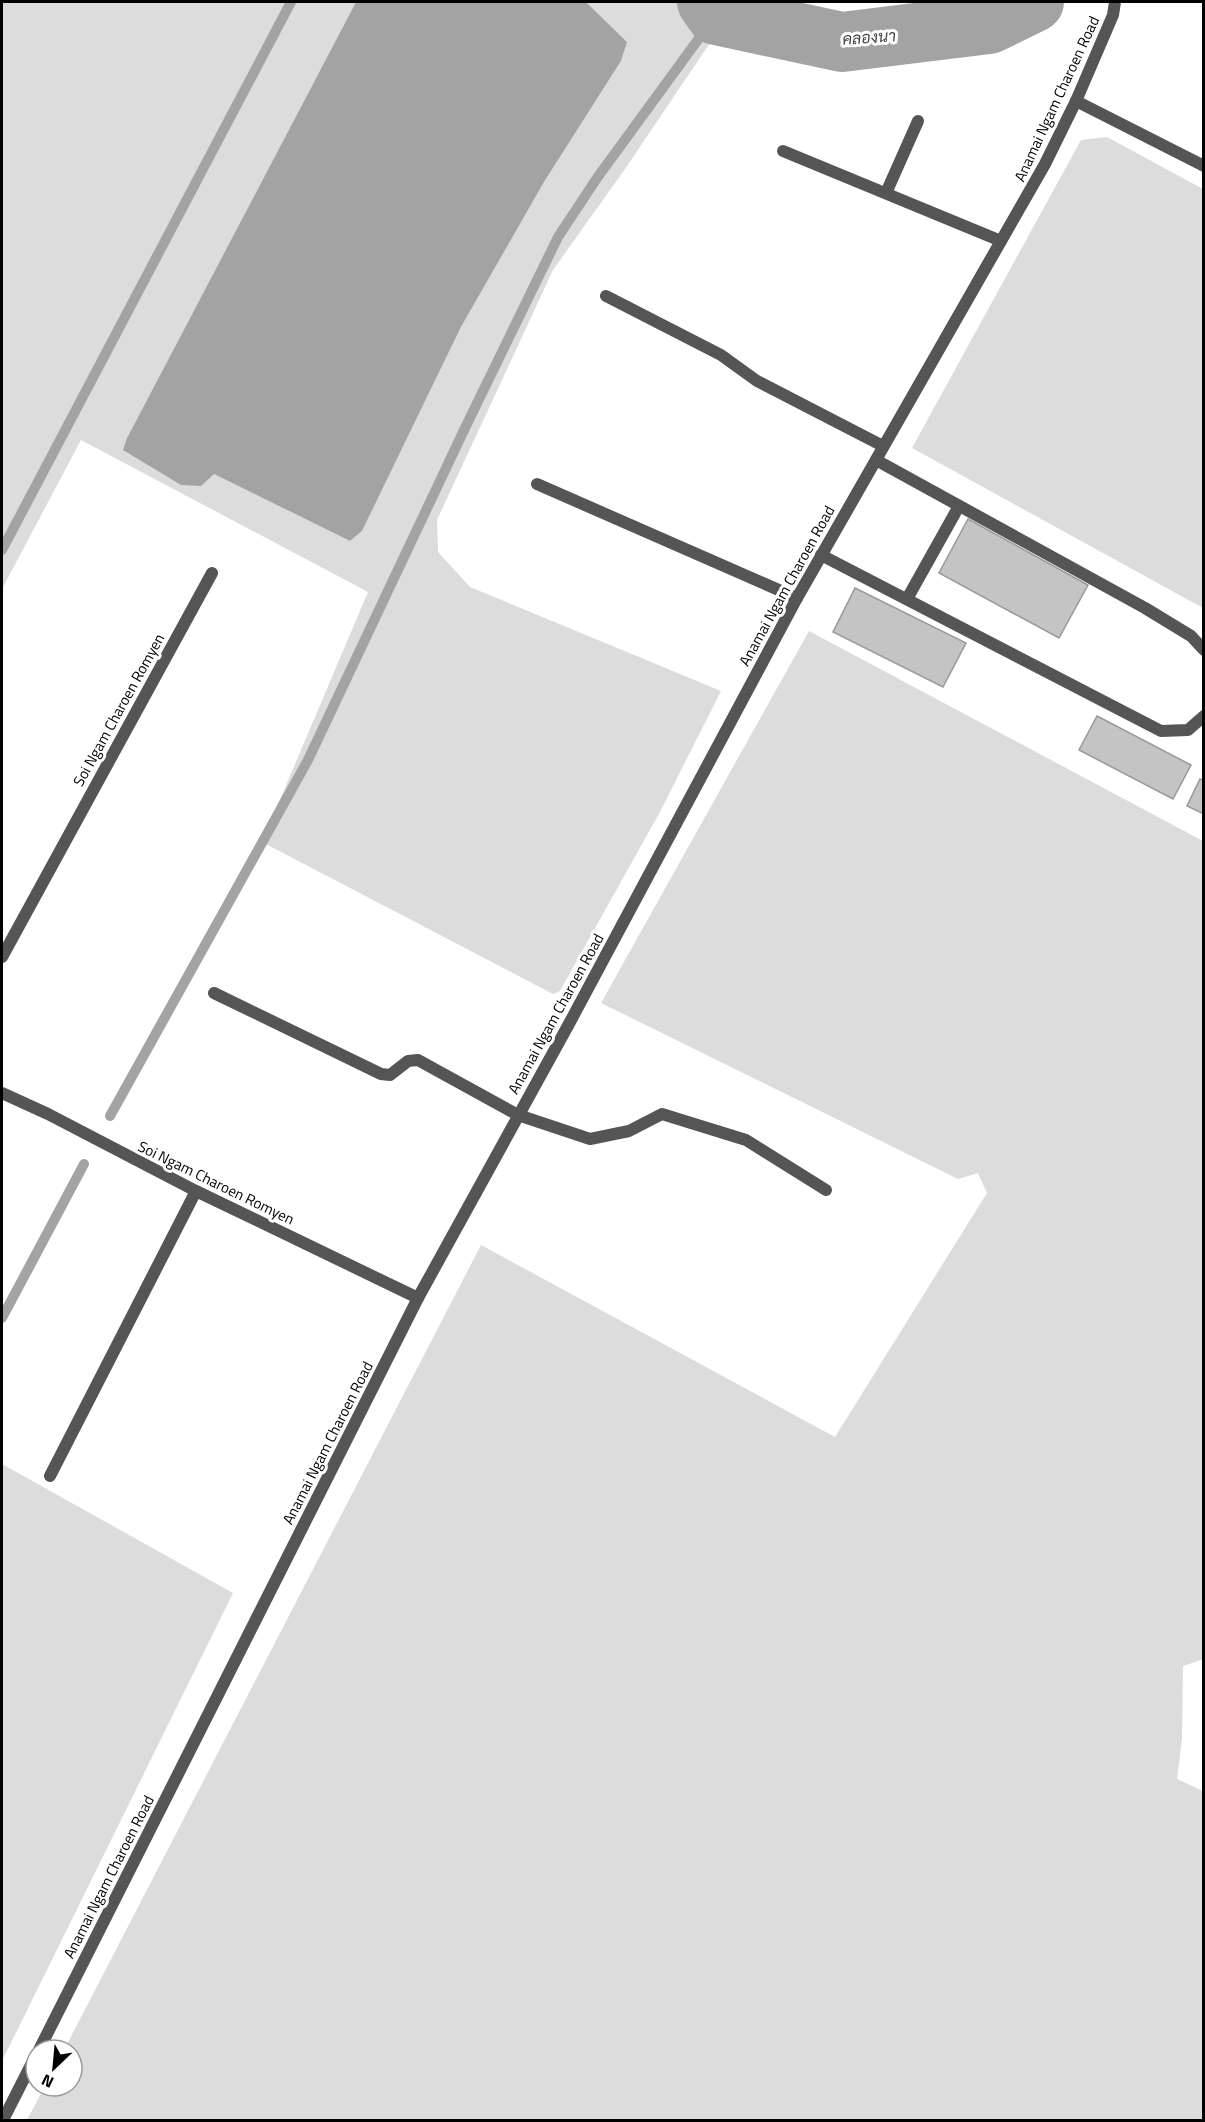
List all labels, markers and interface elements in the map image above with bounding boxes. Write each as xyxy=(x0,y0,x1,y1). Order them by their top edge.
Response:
street label: Anamai Ngam Charoen Road xyxy=(1008,12,1105,185)
water label: คลองนา xyxy=(841,23,897,51)
street label: Anamai Ngam Charoen Road xyxy=(733,501,840,670)
street label: Soi Ngam Charoen Romyen xyxy=(67,629,170,790)
street label: Anamai Ngam Charoen Road xyxy=(502,929,609,1098)
street label: Soi Ngam Charoen Romyen xyxy=(134,1135,298,1230)
street label: Anamai Ngam Charoen Road xyxy=(276,1357,379,1528)
street label: Anamai Ngam Charoen Road xyxy=(57,1791,160,1962)
north arrow xyxy=(24,2038,84,2098)
text: N xyxy=(37,2068,58,2095)

